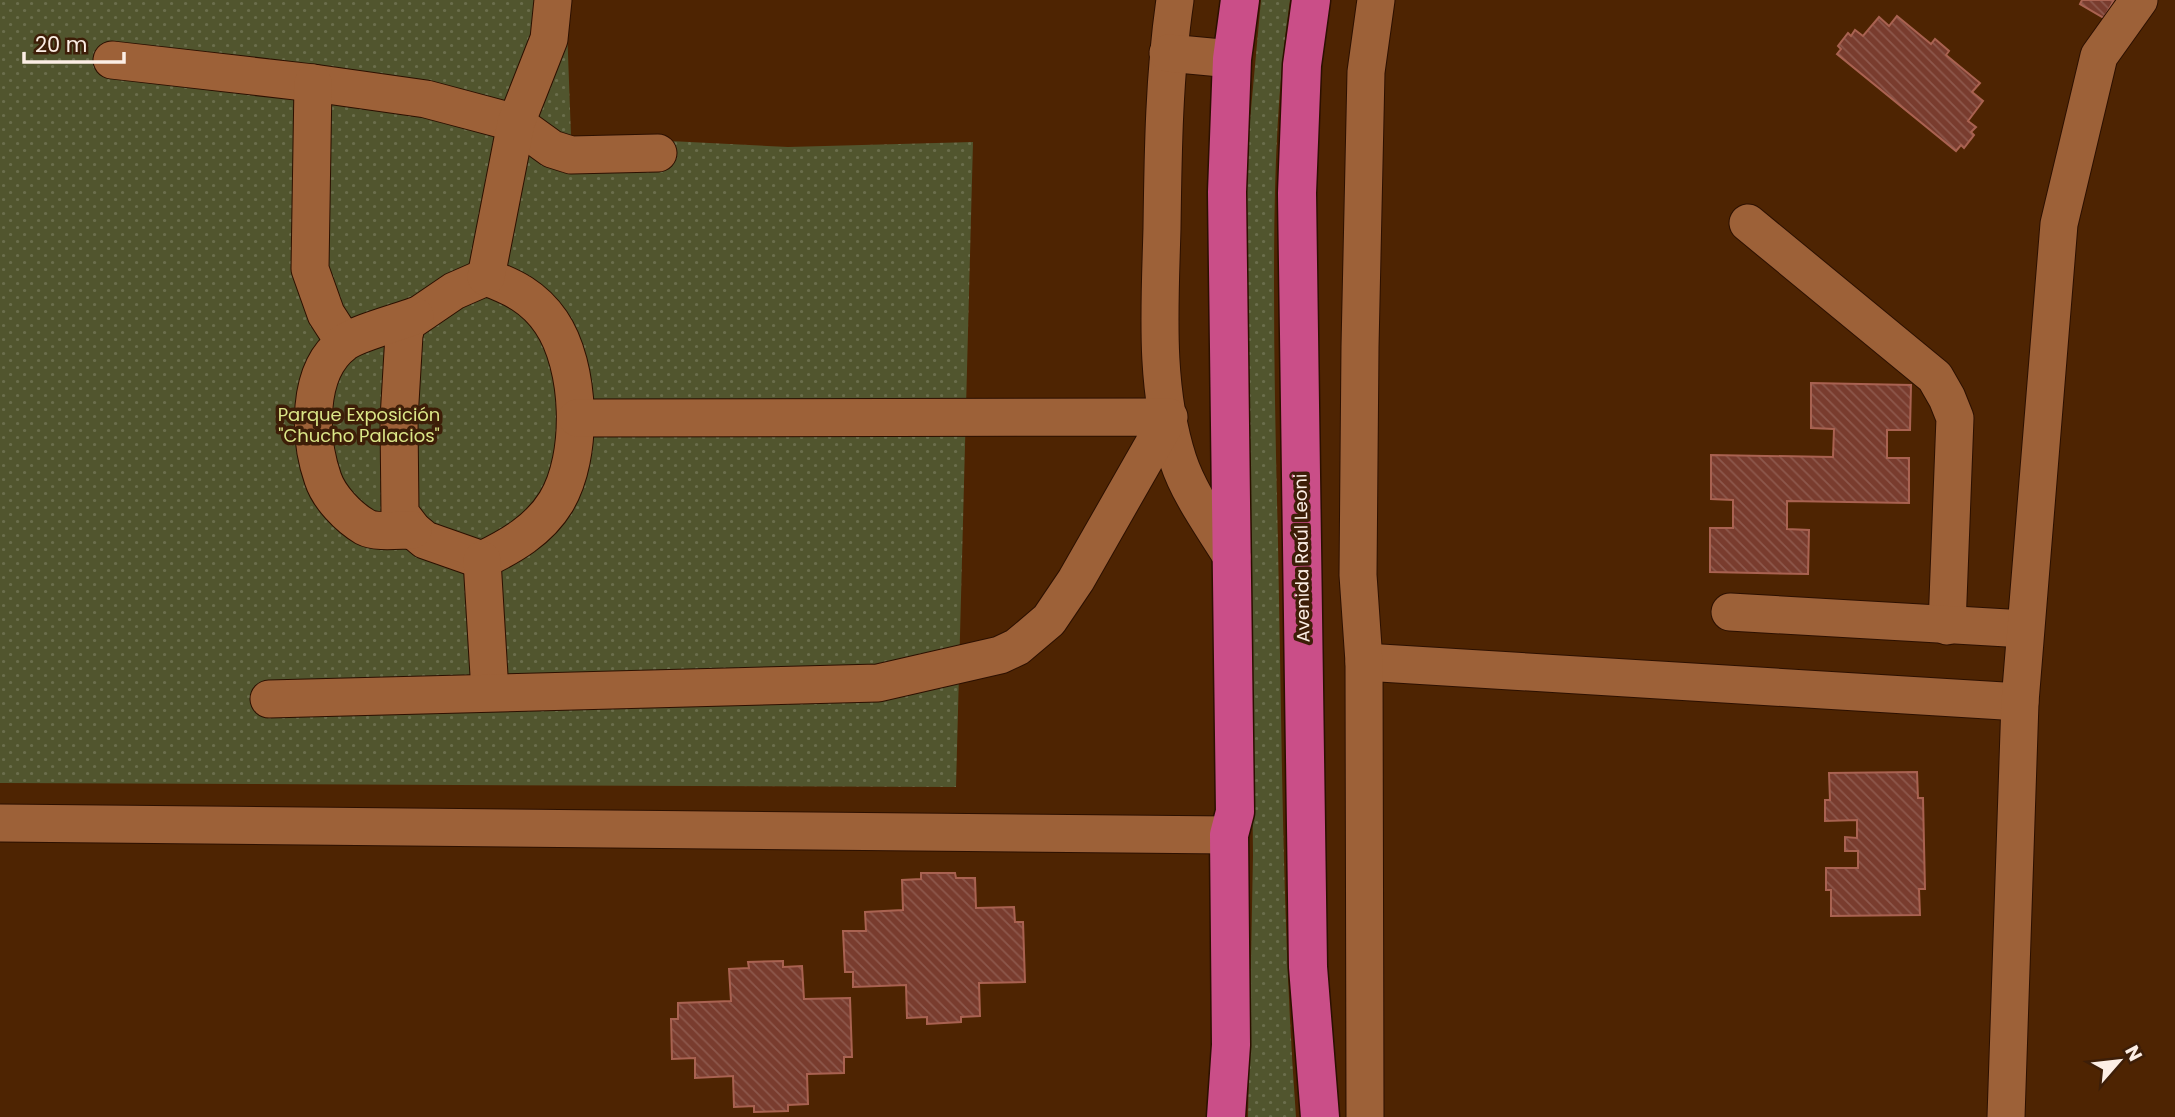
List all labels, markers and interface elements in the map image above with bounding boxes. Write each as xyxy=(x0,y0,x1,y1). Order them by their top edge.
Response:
scale bar xyxy=(24,21,124,65)
text: 20 m xyxy=(35,30,88,59)
park label: Parque Exposición "Chucho Palacios" xyxy=(278,402,440,448)
street label: Avenida Raúl Leoni xyxy=(1288,473,1315,643)
north arrow xyxy=(2084,1026,2154,1096)
text: N xyxy=(2118,1041,2149,1066)

